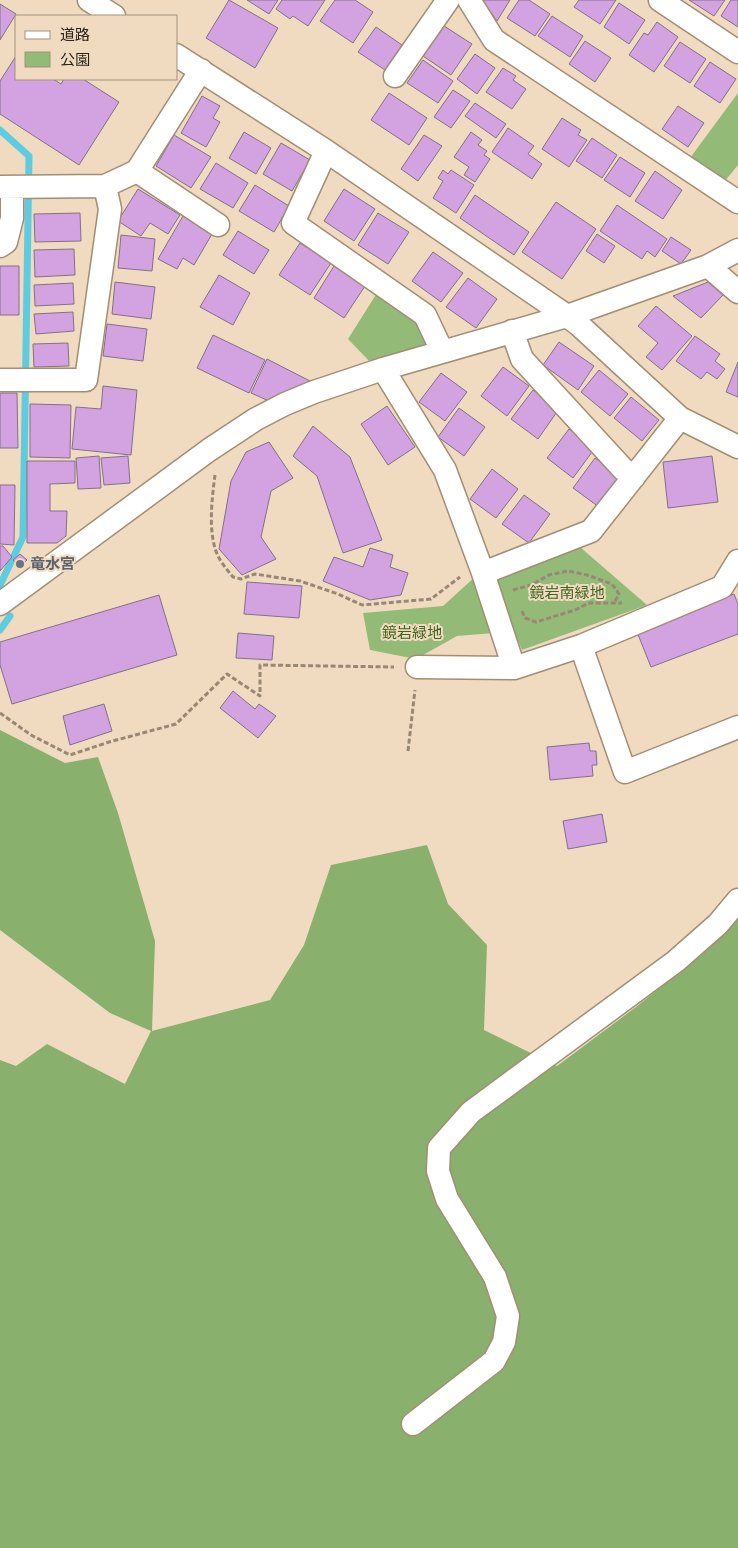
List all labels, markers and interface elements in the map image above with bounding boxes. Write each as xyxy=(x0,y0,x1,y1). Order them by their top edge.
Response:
legend xyxy=(15,15,178,80)
text: 道路 xyxy=(60,26,90,43)
text: 公園 xyxy=(60,51,90,68)
place label: 竜水宮 xyxy=(30,555,75,572)
marker: 竜水宮 xyxy=(14,558,26,570)
park label: 鏡岩南緑地 xyxy=(529,584,605,601)
park label: 鏡岩緑地 xyxy=(382,624,442,641)

